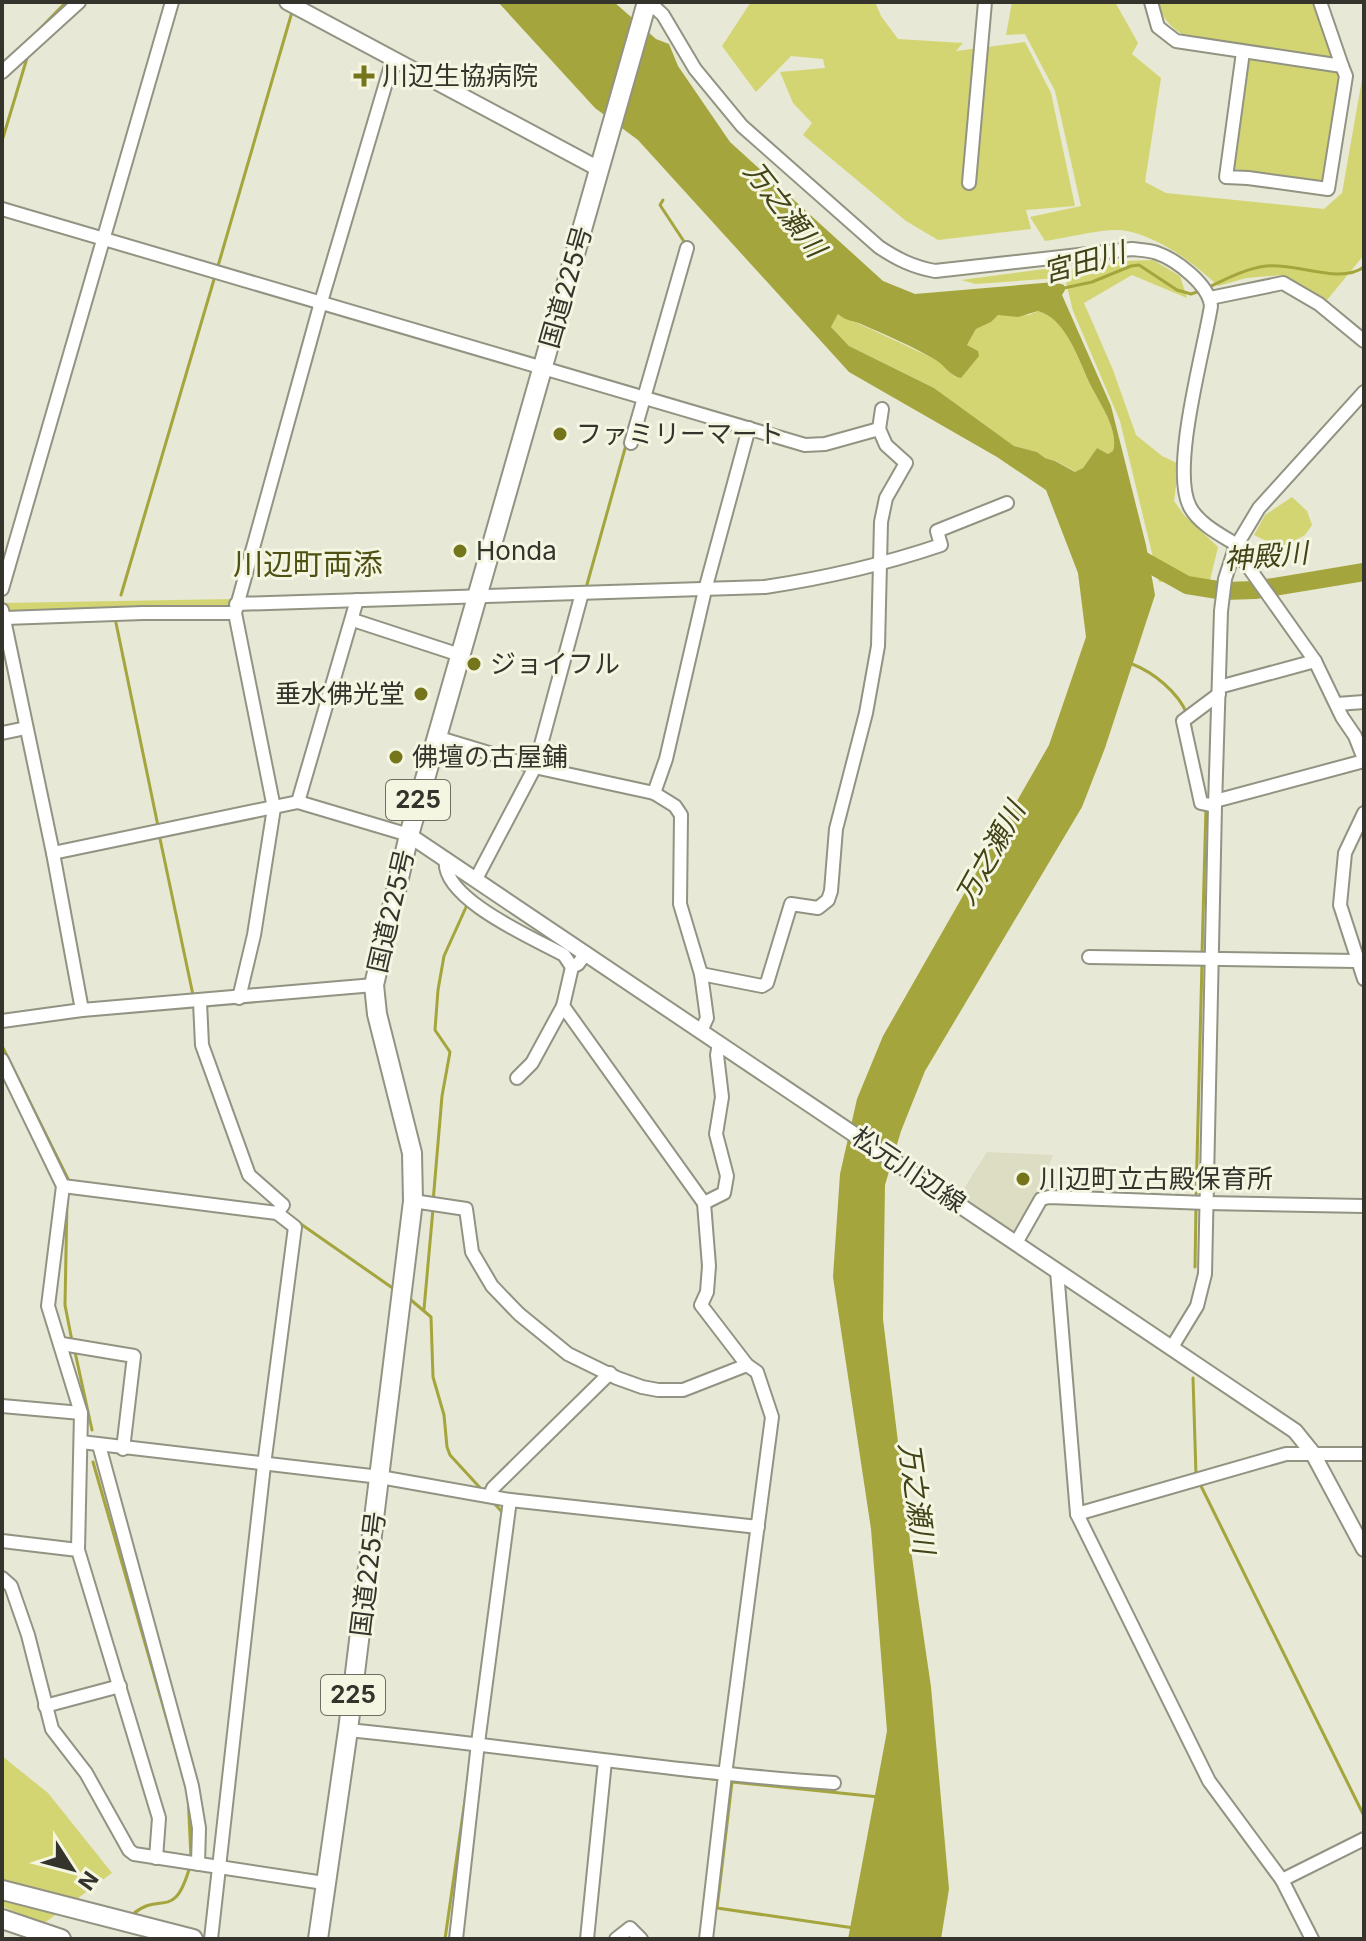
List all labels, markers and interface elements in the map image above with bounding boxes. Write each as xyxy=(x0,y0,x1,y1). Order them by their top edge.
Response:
place label: 川辺生協病院 xyxy=(382,60,538,91)
marker: 川辺生協病院 xyxy=(353,65,375,87)
water label: 万之瀬川 xyxy=(737,154,835,266)
street label: 国道225号 xyxy=(533,222,598,351)
water label: 宮田川 xyxy=(1039,234,1132,289)
place label: ファミリーマート xyxy=(576,418,784,449)
marker: ファミリーマート xyxy=(551,425,569,443)
place label: Honda xyxy=(476,535,557,566)
water label: 神殿川 xyxy=(1223,535,1312,577)
marker: Honda xyxy=(451,542,469,560)
district label: 川辺町両添 xyxy=(233,546,383,582)
place label: ジョイフル xyxy=(490,648,620,679)
marker: ジョイフル xyxy=(465,655,483,673)
place label: 垂水佛光堂 xyxy=(275,678,405,709)
marker: 垂水佛光堂 xyxy=(412,685,430,703)
place label: 佛壇の古屋鋪 xyxy=(412,741,568,772)
marker: 佛壇の古屋鋪 xyxy=(387,748,405,766)
road number: 225 xyxy=(386,780,450,820)
water label: 万之瀬川 xyxy=(948,793,1033,910)
street label: 国道225号 xyxy=(361,846,420,976)
street label: 松元川辺線 xyxy=(847,1120,972,1219)
place label: 川辺町立古殿保育所 xyxy=(1039,1163,1273,1194)
marker: 川辺町立古殿保育所 xyxy=(1014,1170,1032,1188)
water label: 万之瀬川 xyxy=(892,1440,942,1559)
street label: 国道225号 xyxy=(344,1510,391,1638)
road number: 225 xyxy=(321,1675,385,1715)
north arrow xyxy=(32,1829,112,1909)
text: N xyxy=(73,1866,104,1895)

